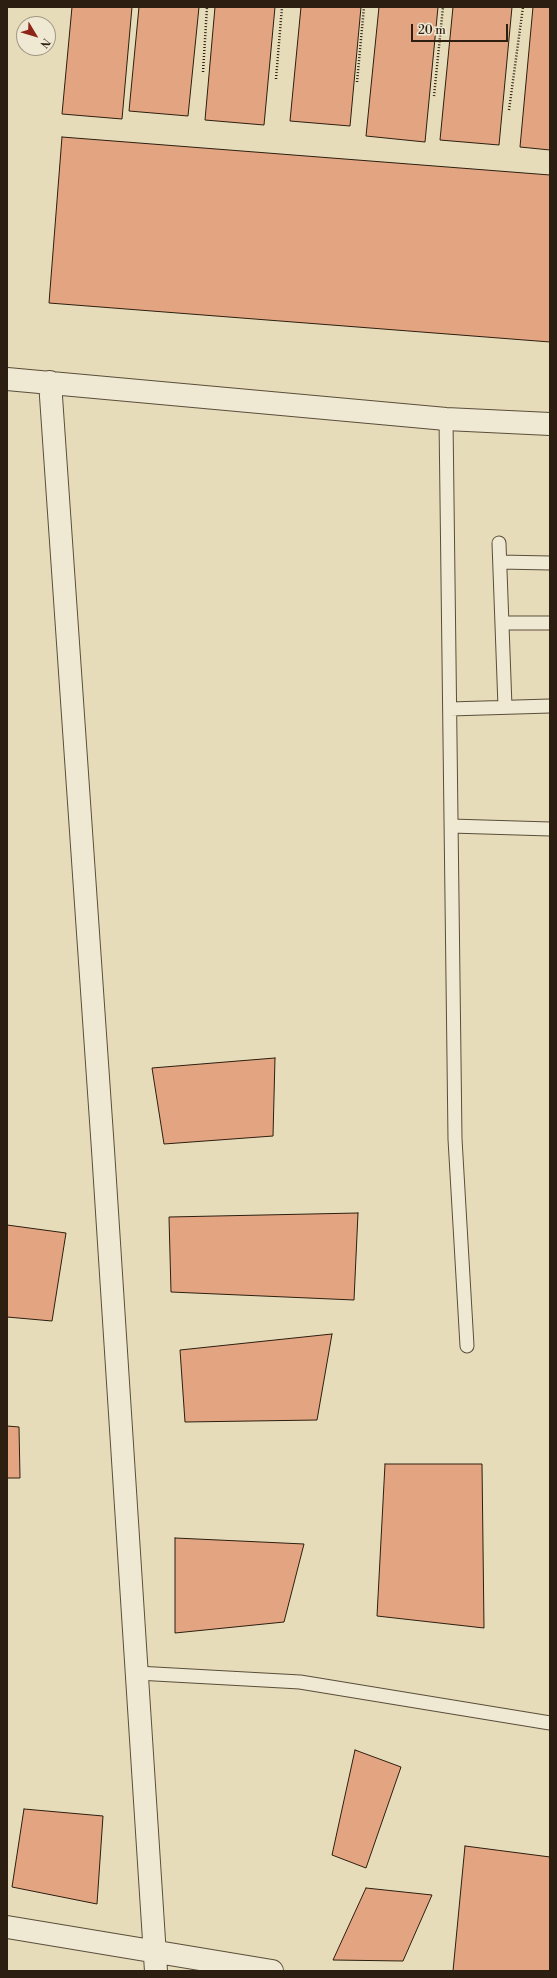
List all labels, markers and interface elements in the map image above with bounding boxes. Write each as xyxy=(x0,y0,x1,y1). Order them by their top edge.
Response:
north arrow xyxy=(16,16,56,56)
scale bar xyxy=(413,16,510,42)
text: 20 m xyxy=(418,23,446,38)
text: N xyxy=(36,35,53,51)

